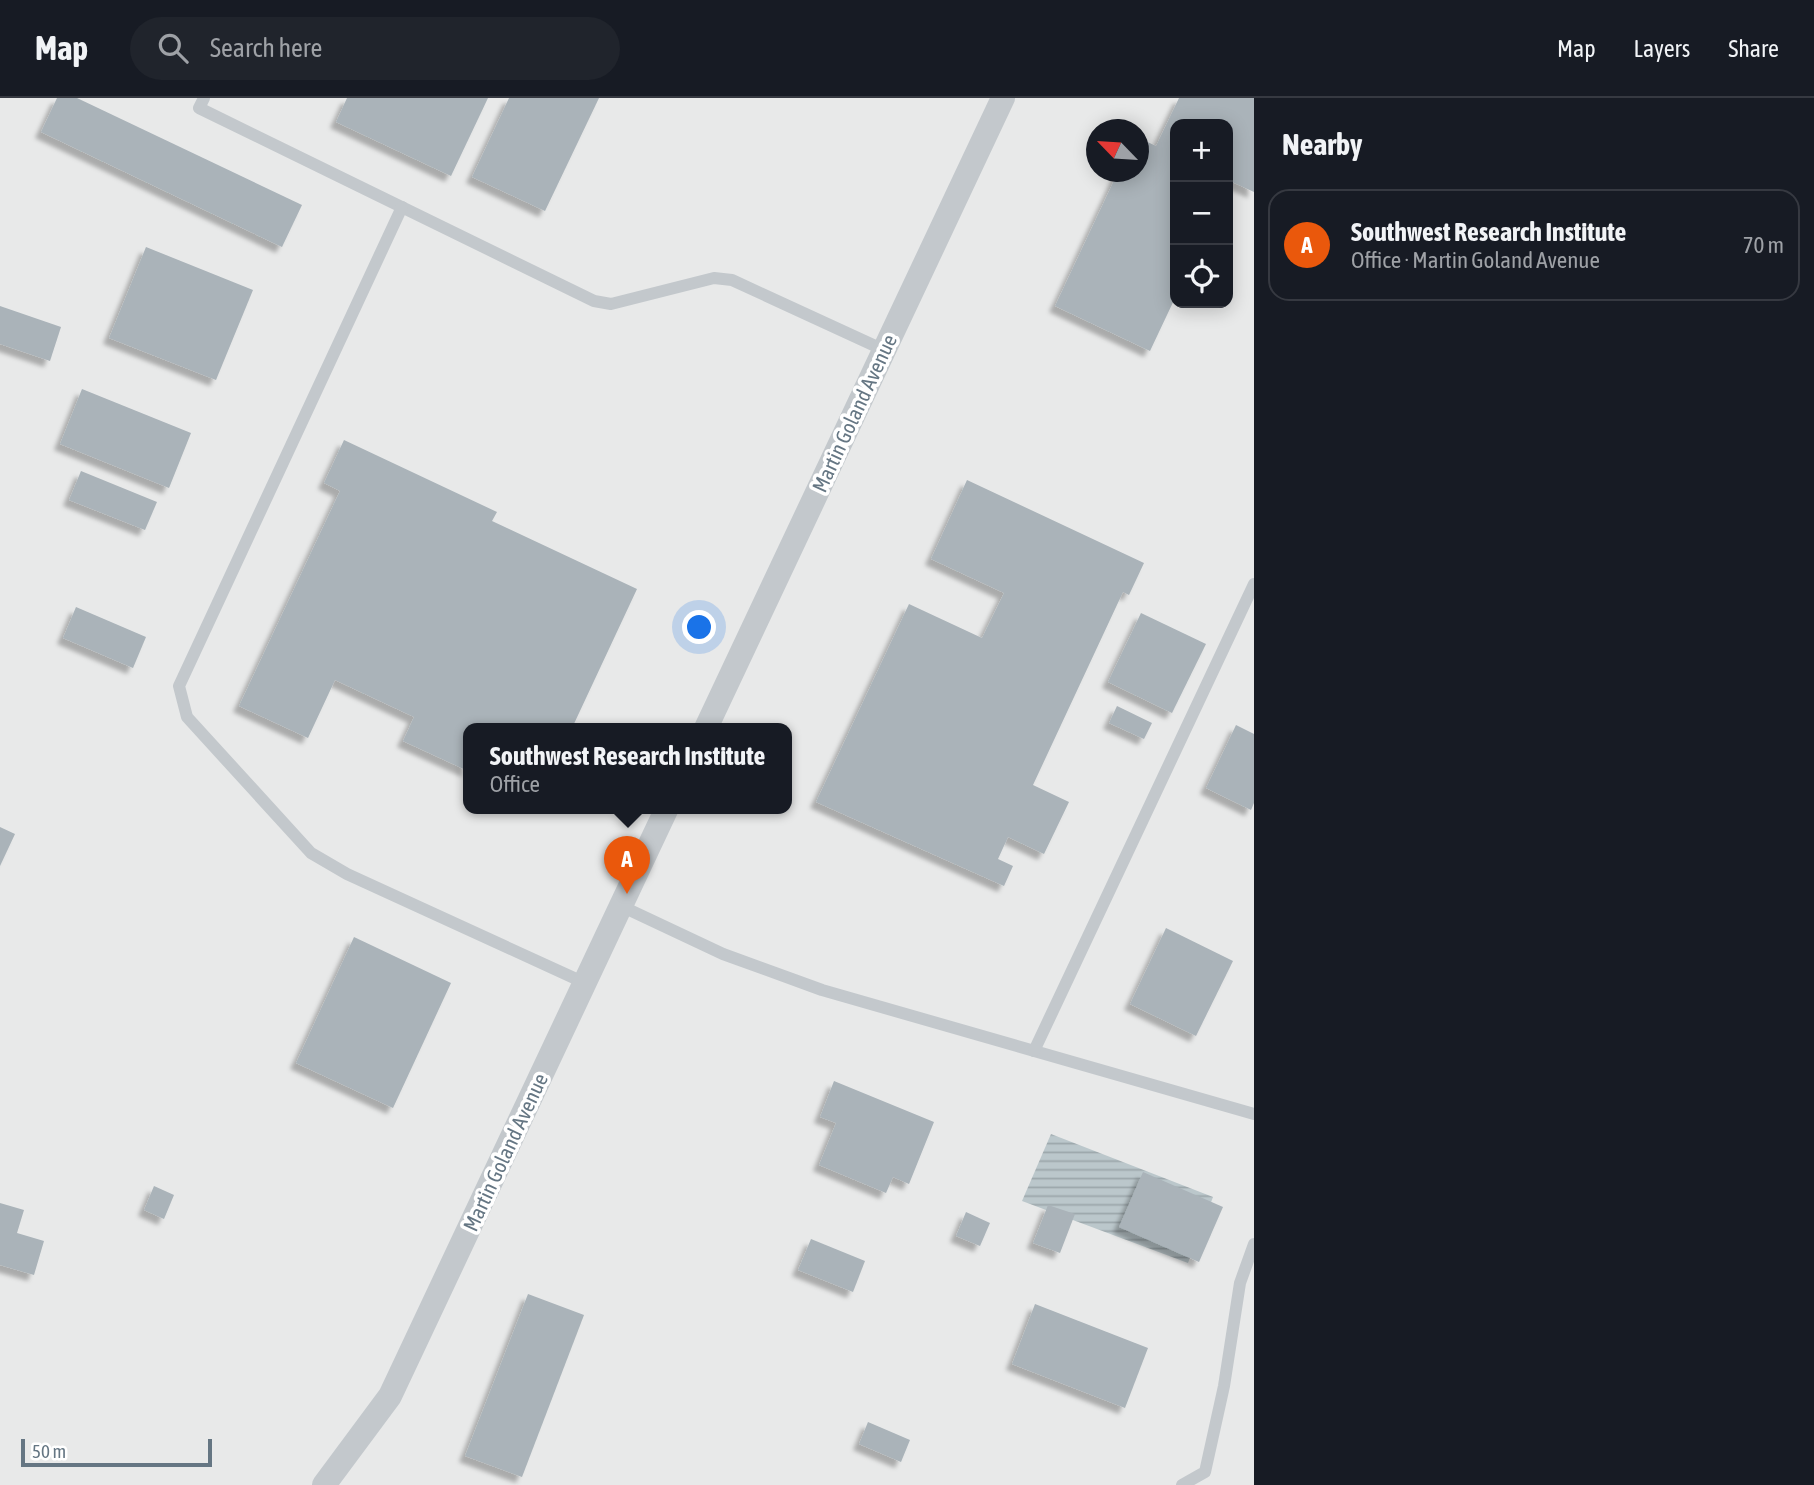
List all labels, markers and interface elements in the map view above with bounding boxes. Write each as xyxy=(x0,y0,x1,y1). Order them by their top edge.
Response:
search box xyxy=(130,17,620,80)
text: Map xyxy=(35,29,88,67)
icon: search xyxy=(154,29,192,67)
text: Search here xyxy=(210,33,322,63)
text: Map xyxy=(1557,35,1596,62)
text: Layers xyxy=(1634,35,1690,62)
text: Share xyxy=(1728,35,1779,62)
north arrow xyxy=(1086,119,1149,182)
map controls xyxy=(1170,119,1233,308)
button: + xyxy=(1170,119,1233,182)
text: Nearby xyxy=(1282,127,1362,161)
button: − xyxy=(1170,182,1233,245)
text: Southwest Research Institute xyxy=(1351,217,1626,247)
text: A xyxy=(1301,232,1313,258)
text: 70 m xyxy=(1743,232,1784,258)
button: locate xyxy=(1170,245,1233,308)
text: Office · Martin Goland Avenue xyxy=(1351,247,1600,273)
street label: Martin Goland Avenue xyxy=(807,330,901,496)
your location xyxy=(682,610,716,644)
popup xyxy=(463,723,792,814)
text: Southwest Research Institute xyxy=(490,741,765,771)
text: Office xyxy=(490,771,540,797)
pin: A xyxy=(604,836,650,894)
street label: Martin Goland Avenue xyxy=(458,1069,552,1235)
scale bar xyxy=(21,1436,212,1468)
text: 50 m xyxy=(32,1440,66,1462)

